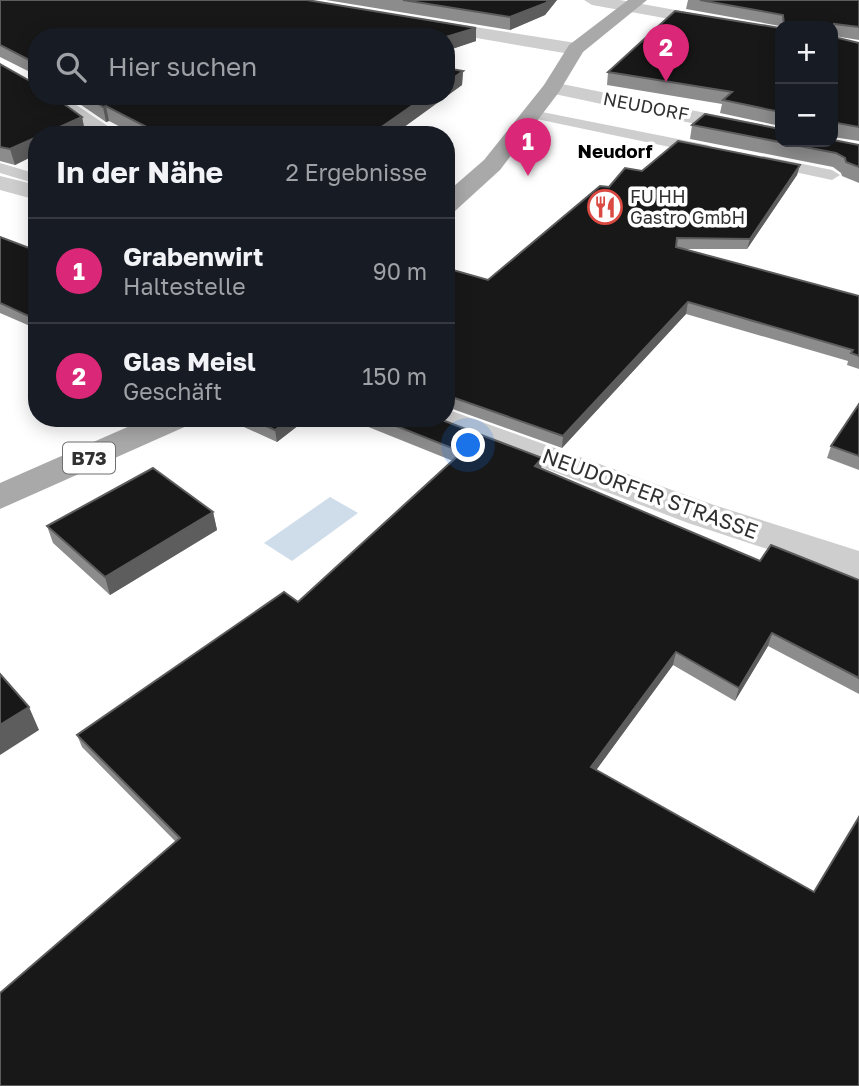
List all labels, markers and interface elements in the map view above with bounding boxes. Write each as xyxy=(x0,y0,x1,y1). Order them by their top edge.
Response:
map controls xyxy=(775,21,838,147)
button: + xyxy=(775,21,838,84)
pin: 2 xyxy=(643,24,689,82)
search box xyxy=(28,28,455,105)
icon: search xyxy=(52,48,90,86)
text: Hier suchen xyxy=(108,51,257,82)
button: − xyxy=(775,84,838,147)
street label: NEUDORF xyxy=(602,87,691,125)
pin: 1 xyxy=(505,118,551,176)
district label: Neudorf xyxy=(578,139,652,162)
text: In der Nähe xyxy=(56,154,223,190)
text: 2 Ergebnisse xyxy=(285,158,427,186)
place label: FU HH Gastro GmbH xyxy=(630,185,745,228)
restaurant icon: FU HH Gastro GmbH xyxy=(586,188,624,226)
text: Grabenwirt xyxy=(123,241,264,272)
text: 1 xyxy=(73,257,85,285)
text: 90 m xyxy=(373,257,427,285)
text: Haltestelle xyxy=(123,272,245,300)
text: Glas Meisl xyxy=(123,346,256,377)
text: 2 xyxy=(72,362,86,390)
text: 150 m xyxy=(362,362,427,390)
text: Geschäft xyxy=(123,377,222,405)
your location xyxy=(451,428,485,462)
road number: B73 xyxy=(63,442,115,474)
street label: NEUDORFER STRASSE xyxy=(539,442,762,544)

